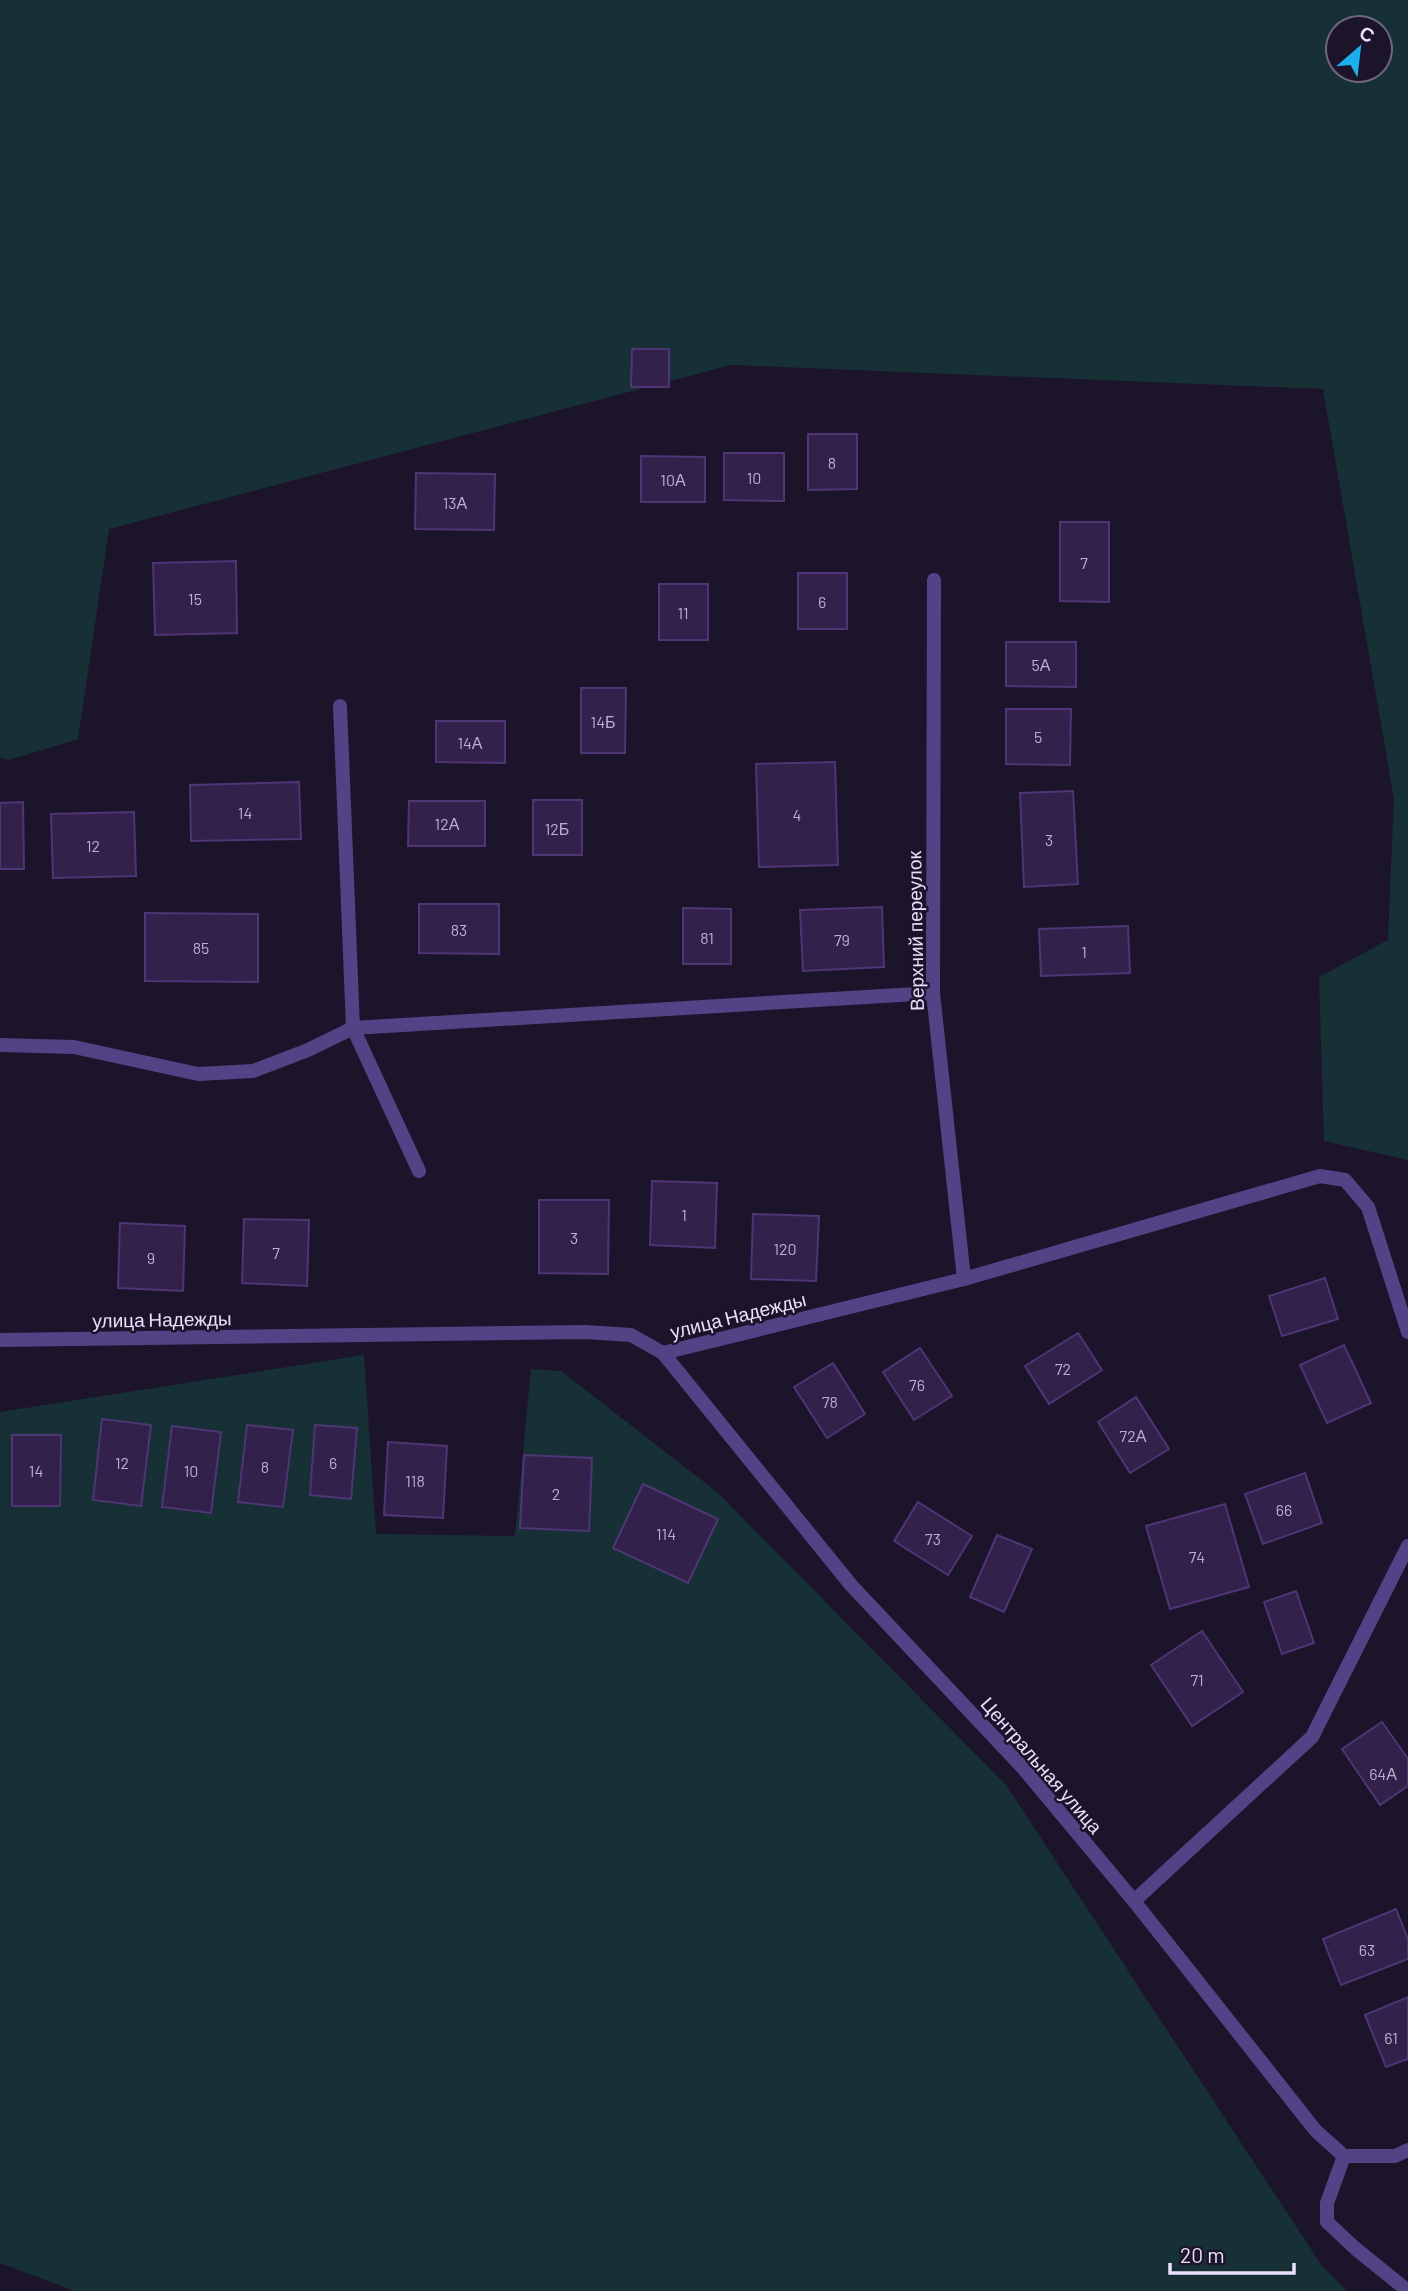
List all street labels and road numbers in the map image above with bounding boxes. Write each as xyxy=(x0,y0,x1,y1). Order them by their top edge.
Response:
street label: Верхний переулок xyxy=(902,850,928,1011)
street label: улица Надежды xyxy=(668,1287,808,1343)
street label: улица Надежды xyxy=(92,1306,232,1332)
street label: Центральная улица xyxy=(976,1692,1108,1838)

